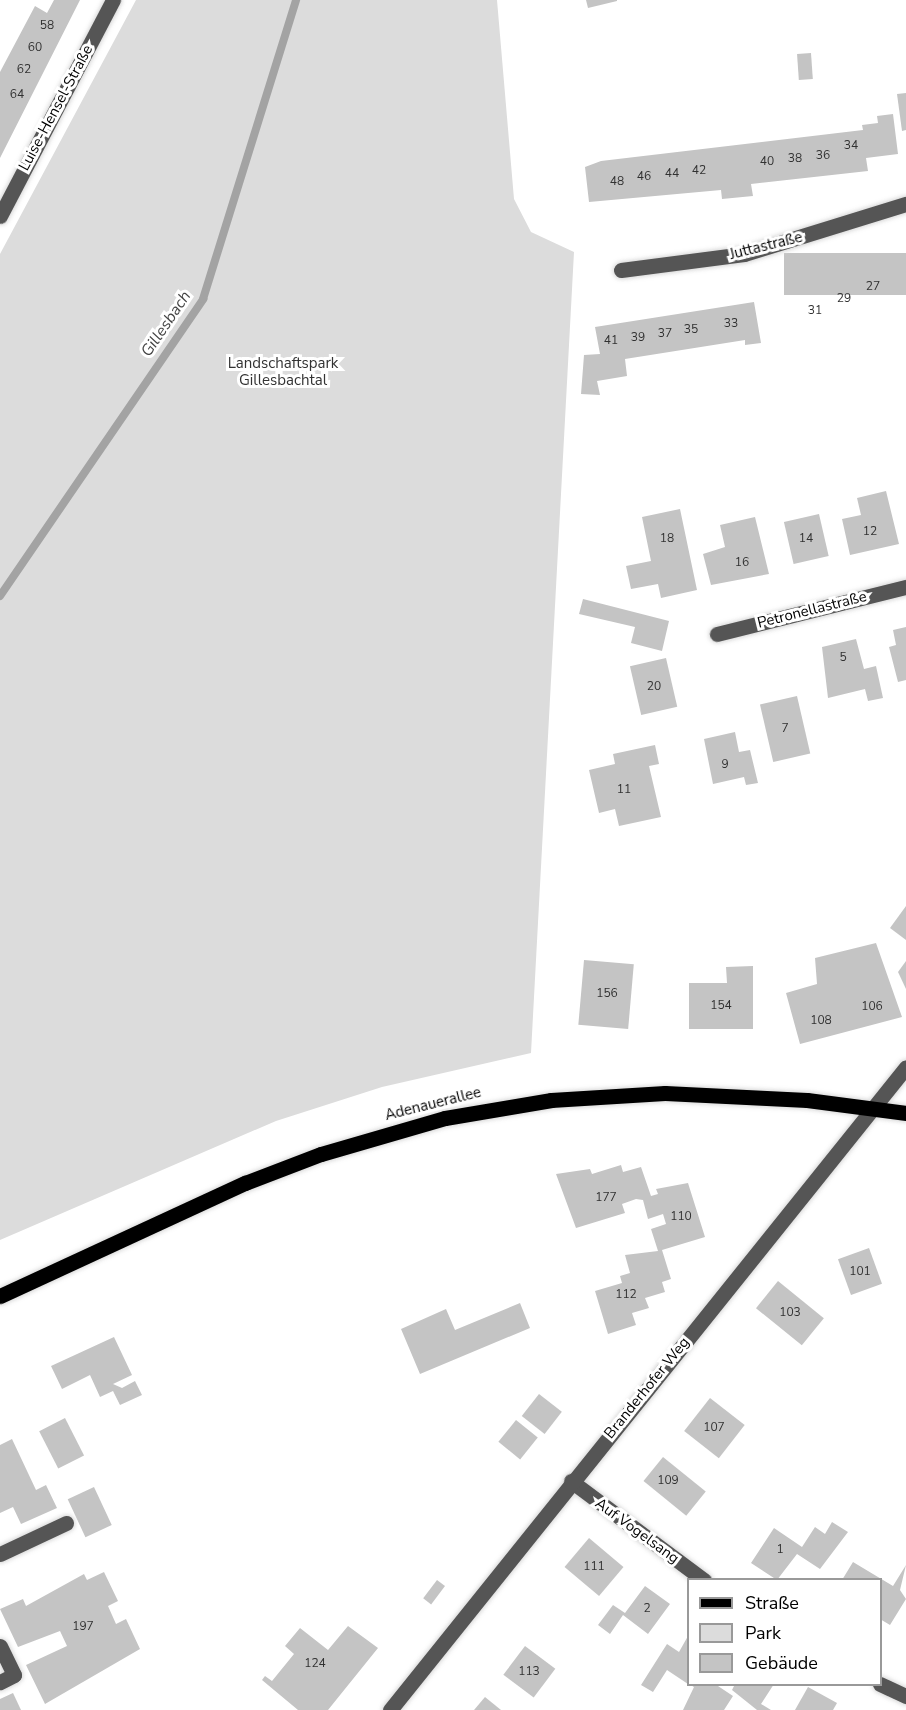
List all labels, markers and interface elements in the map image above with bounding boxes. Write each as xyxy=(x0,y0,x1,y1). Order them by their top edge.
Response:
house number: 58 xyxy=(40,19,54,33)
house number: 60 xyxy=(28,41,42,55)
street label: Luise-Hensel-Straße xyxy=(15,42,97,174)
house number: 62 xyxy=(17,63,31,77)
house number: 64 xyxy=(10,88,24,102)
house number: 34 xyxy=(844,139,858,153)
house number: 36 xyxy=(816,149,830,163)
house number: 38 xyxy=(788,152,802,166)
house number: 40 xyxy=(760,155,774,169)
house number: 42 xyxy=(692,164,706,178)
house number: 44 xyxy=(665,167,679,181)
house number: 46 xyxy=(637,170,651,184)
house number: 48 xyxy=(610,175,624,189)
street label: Juttastraße xyxy=(728,228,804,264)
house number: 27 xyxy=(866,280,880,294)
water label: Gillesbach xyxy=(137,287,195,361)
house number: 29 xyxy=(837,292,851,306)
house number: 31 xyxy=(808,304,822,318)
house number: 33 xyxy=(724,317,738,331)
house number: 35 xyxy=(684,323,698,337)
house number: 37 xyxy=(658,327,672,341)
house number: 39 xyxy=(631,331,645,345)
house number: 41 xyxy=(604,334,618,348)
park label: Landschaftspark Gillesbachtal xyxy=(228,354,338,389)
house number: 12 xyxy=(863,525,877,539)
house number: 18 xyxy=(660,532,674,546)
house number: 14 xyxy=(799,532,813,546)
house number: 16 xyxy=(735,556,749,570)
street label: Petronellastraße xyxy=(755,588,869,632)
house number: 5 xyxy=(839,651,847,665)
house number: 20 xyxy=(647,680,661,694)
house number: 7 xyxy=(781,722,789,736)
house number: 9 xyxy=(721,758,729,772)
house number: 11 xyxy=(617,783,631,797)
house number: 156 xyxy=(596,987,618,1001)
house number: 154 xyxy=(710,999,732,1013)
house number: 106 xyxy=(861,1000,883,1014)
house number: 108 xyxy=(810,1014,832,1028)
street label: Adenauerallee xyxy=(383,1083,483,1125)
house number: 177 xyxy=(595,1191,617,1205)
house number: 110 xyxy=(670,1210,692,1224)
house number: 101 xyxy=(849,1265,871,1279)
house number: 112 xyxy=(615,1288,637,1302)
house number: 103 xyxy=(779,1306,801,1320)
street label: Branderhofer Weg xyxy=(601,1334,693,1442)
house number: 107 xyxy=(703,1421,725,1435)
house number: 109 xyxy=(657,1474,679,1488)
street label: Auf Vogelsang xyxy=(591,1494,683,1568)
house number: 1 xyxy=(776,1543,784,1557)
house number: 111 xyxy=(583,1560,605,1574)
legend xyxy=(687,1578,882,1686)
text: Straße xyxy=(745,1591,799,1615)
house number: 2 xyxy=(643,1602,651,1616)
house number: 197 xyxy=(72,1620,94,1634)
text: Park xyxy=(745,1621,781,1645)
text: Gebäude xyxy=(745,1651,818,1675)
house number: 124 xyxy=(304,1657,326,1671)
house number: 113 xyxy=(518,1665,540,1679)

